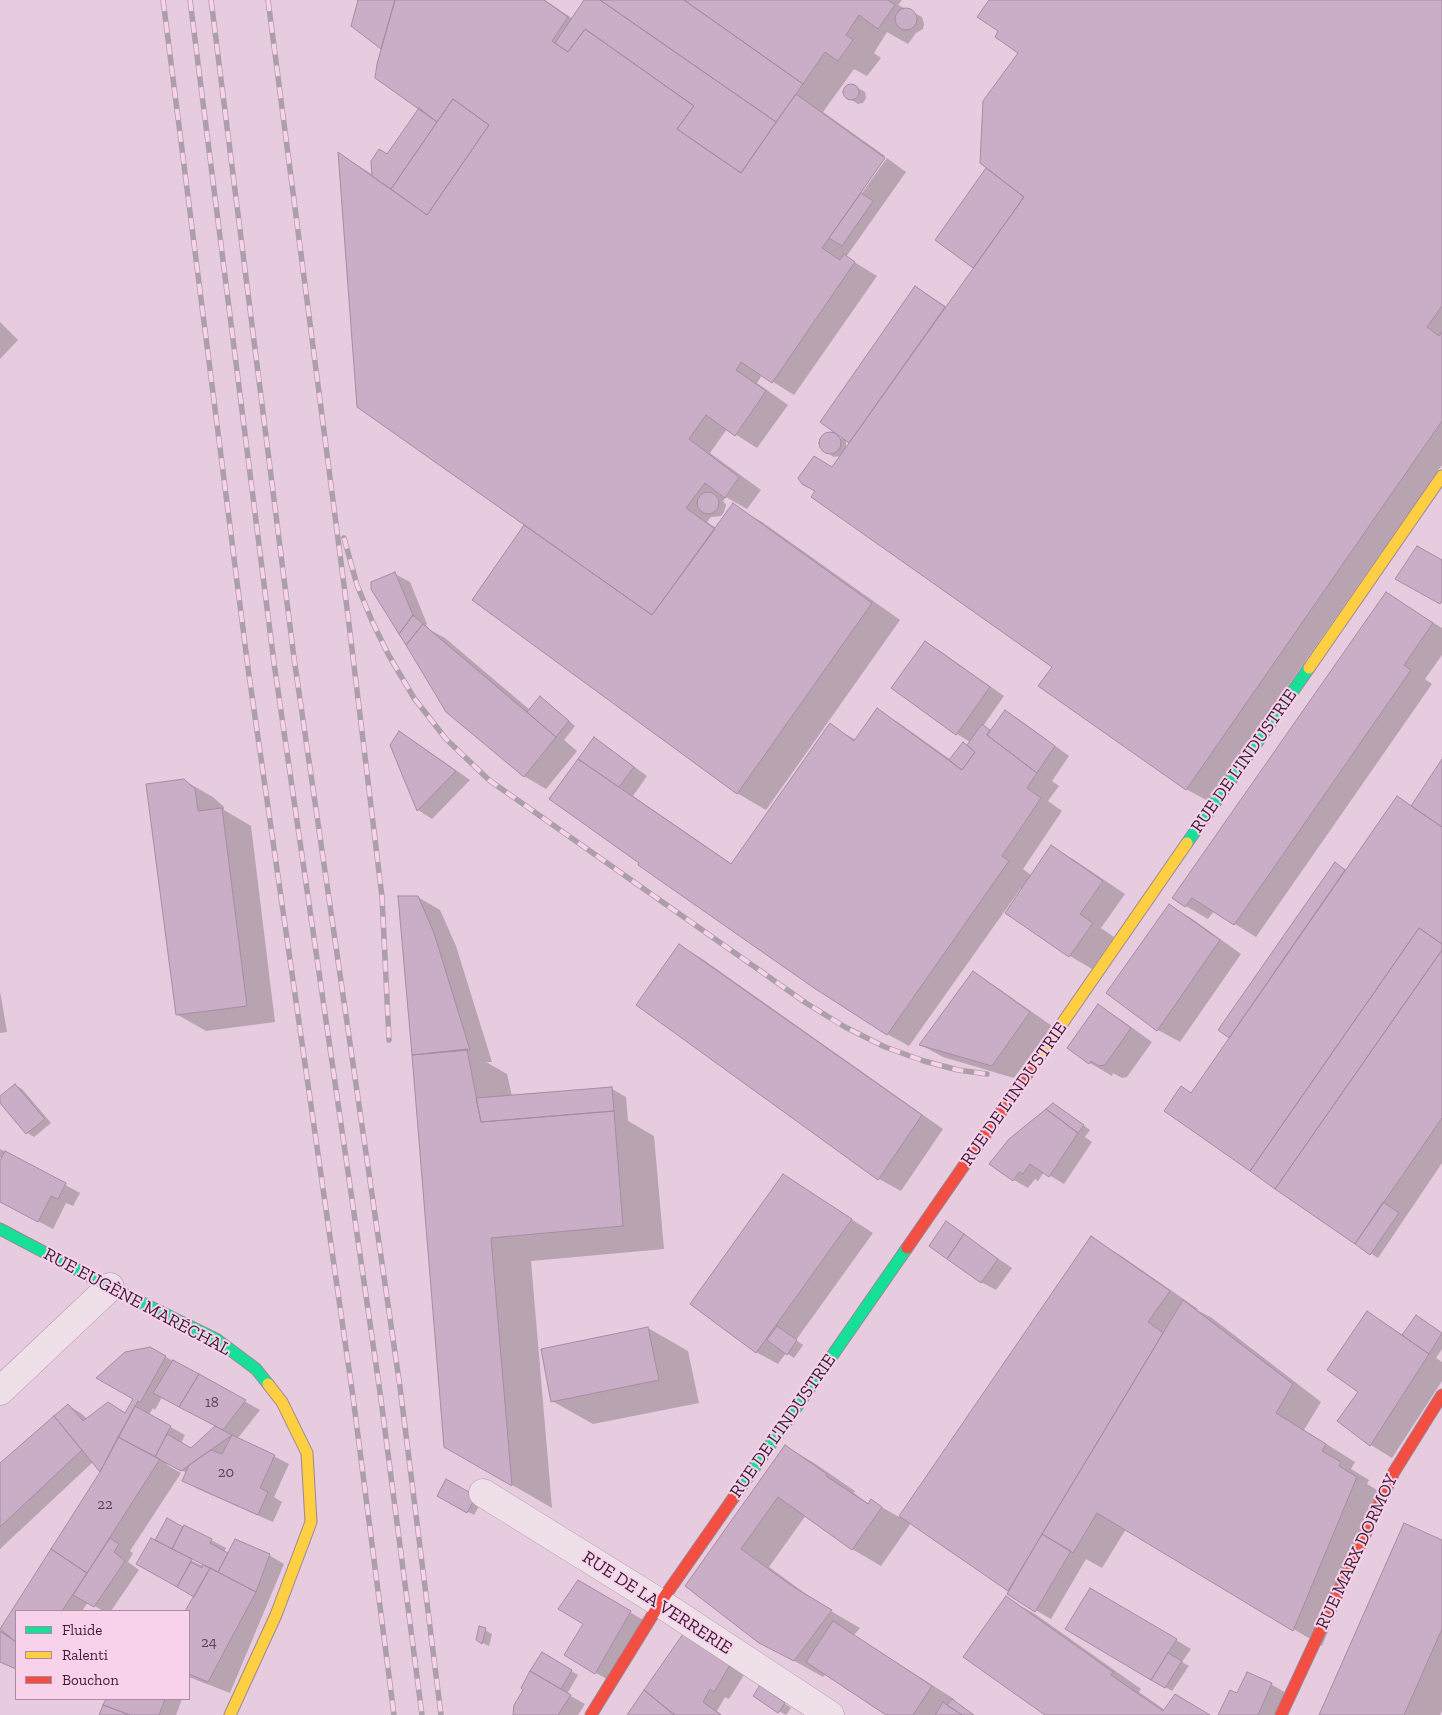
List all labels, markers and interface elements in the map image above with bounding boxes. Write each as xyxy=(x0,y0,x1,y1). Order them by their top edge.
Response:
street label: RUE DE L'INDUSTRIE xyxy=(1186,685,1302,837)
street label: RUE DE L'INDUSTRIE xyxy=(956,1018,1072,1170)
street label: RUE EUGÈNE MARÉCHAL xyxy=(40,1243,234,1361)
street label: RUE DE L'INDUSTRIE xyxy=(725,1350,841,1502)
house number: 18 xyxy=(205,1394,219,1412)
house number: 20 xyxy=(218,1464,234,1482)
street label: RUE MARX DORMOY xyxy=(1312,1471,1402,1633)
house number: 22 xyxy=(97,1496,113,1514)
street label: RUE DE LA VERRERIE xyxy=(578,1547,736,1659)
legend xyxy=(15,1610,190,1700)
text: Fluide xyxy=(62,1621,102,1639)
house number: 24 xyxy=(201,1634,217,1652)
text: Ralenti xyxy=(62,1646,108,1664)
text: Bouchon xyxy=(62,1671,119,1689)

